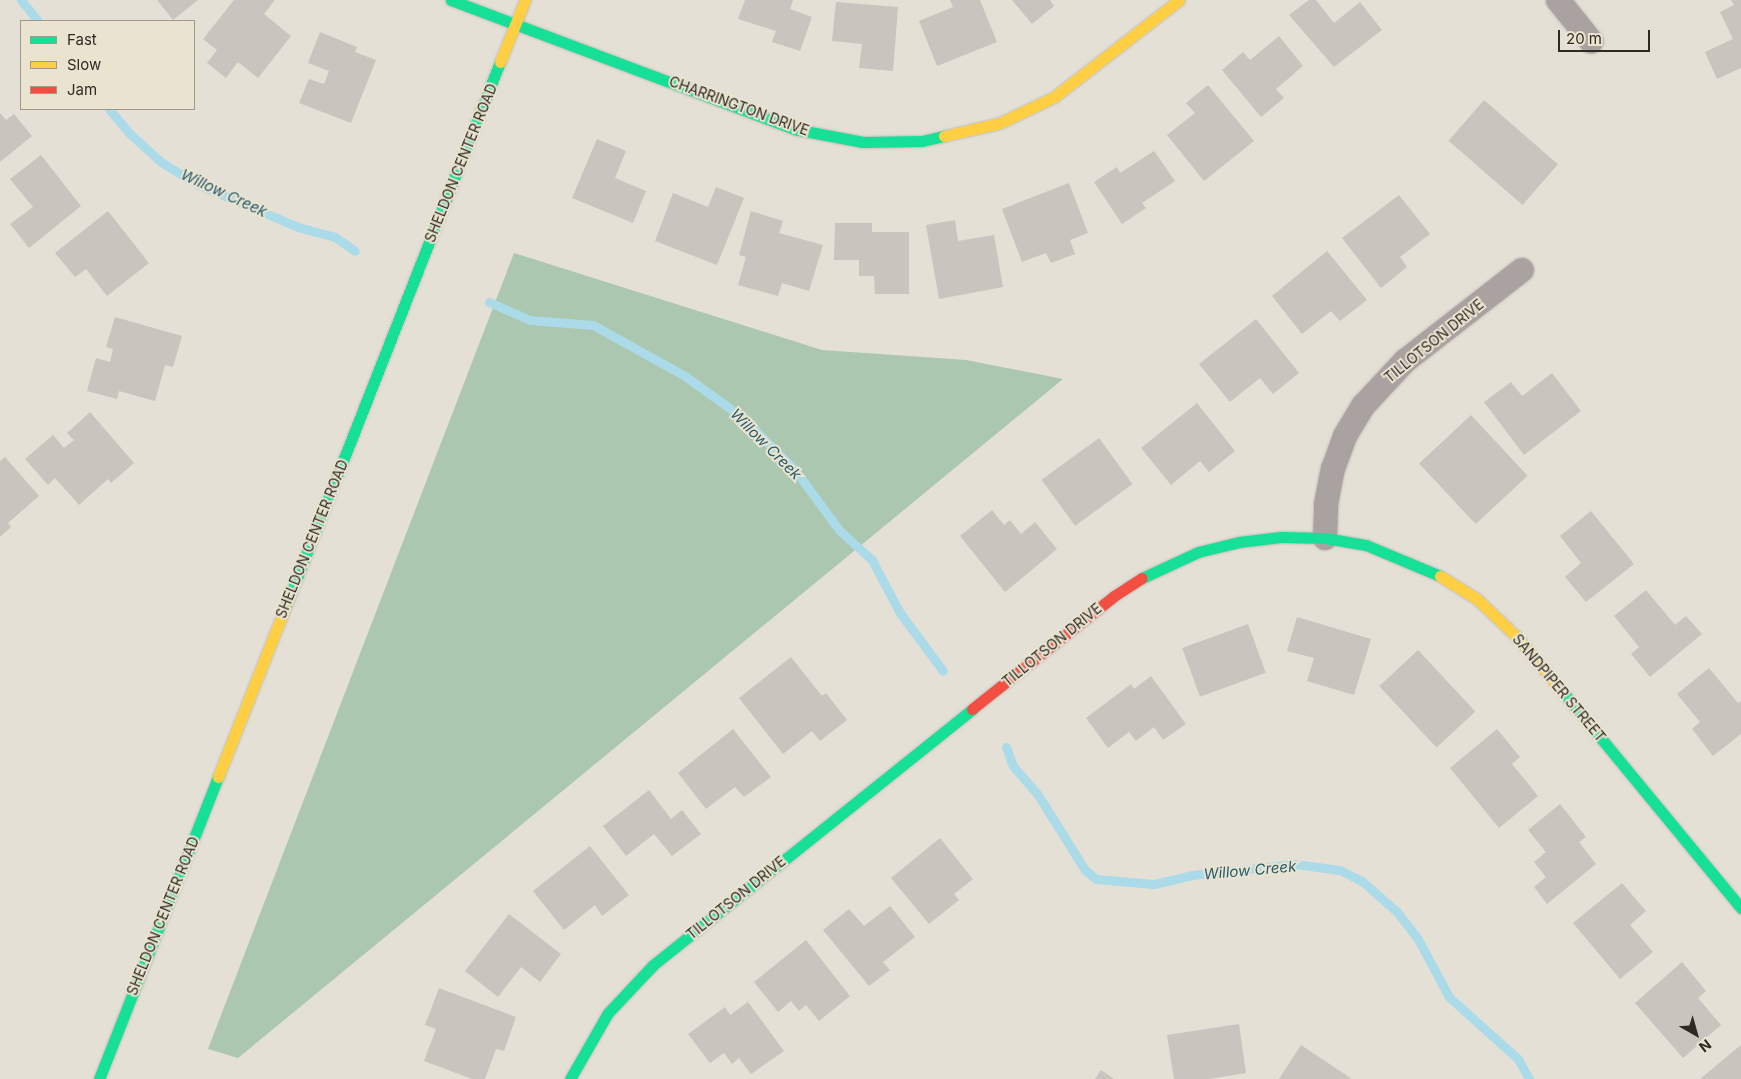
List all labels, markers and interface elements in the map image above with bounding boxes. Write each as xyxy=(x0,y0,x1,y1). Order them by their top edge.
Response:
legend xyxy=(20,20,195,110)
scale bar xyxy=(1561,20,1654,52)
text: 20 m xyxy=(1566,29,1602,48)
text: Fast xyxy=(67,30,97,49)
text: Slow xyxy=(67,55,101,74)
street label: CHARRINGTON DRIVE xyxy=(667,73,811,139)
text: Jam xyxy=(67,80,97,99)
street label: SHELDON CENTER ROAD xyxy=(421,81,501,245)
water label: Willow Creek xyxy=(178,165,270,221)
street label: TILLOTSON DRIVE xyxy=(1381,296,1487,386)
water label: Willow Creek xyxy=(727,405,805,483)
street label: SHELDON CENTER ROAD xyxy=(272,457,352,621)
street label: TILLOTSON DRIVE xyxy=(999,600,1105,690)
street label: SANDPIPER STREET xyxy=(1509,631,1609,745)
street label: SHELDON CENTER ROAD xyxy=(123,834,203,998)
street label: TILLOTSON DRIVE xyxy=(683,853,789,943)
water label: Willow Creek xyxy=(1203,857,1297,883)
north arrow xyxy=(1671,1009,1721,1059)
text: N xyxy=(1696,1036,1715,1056)

